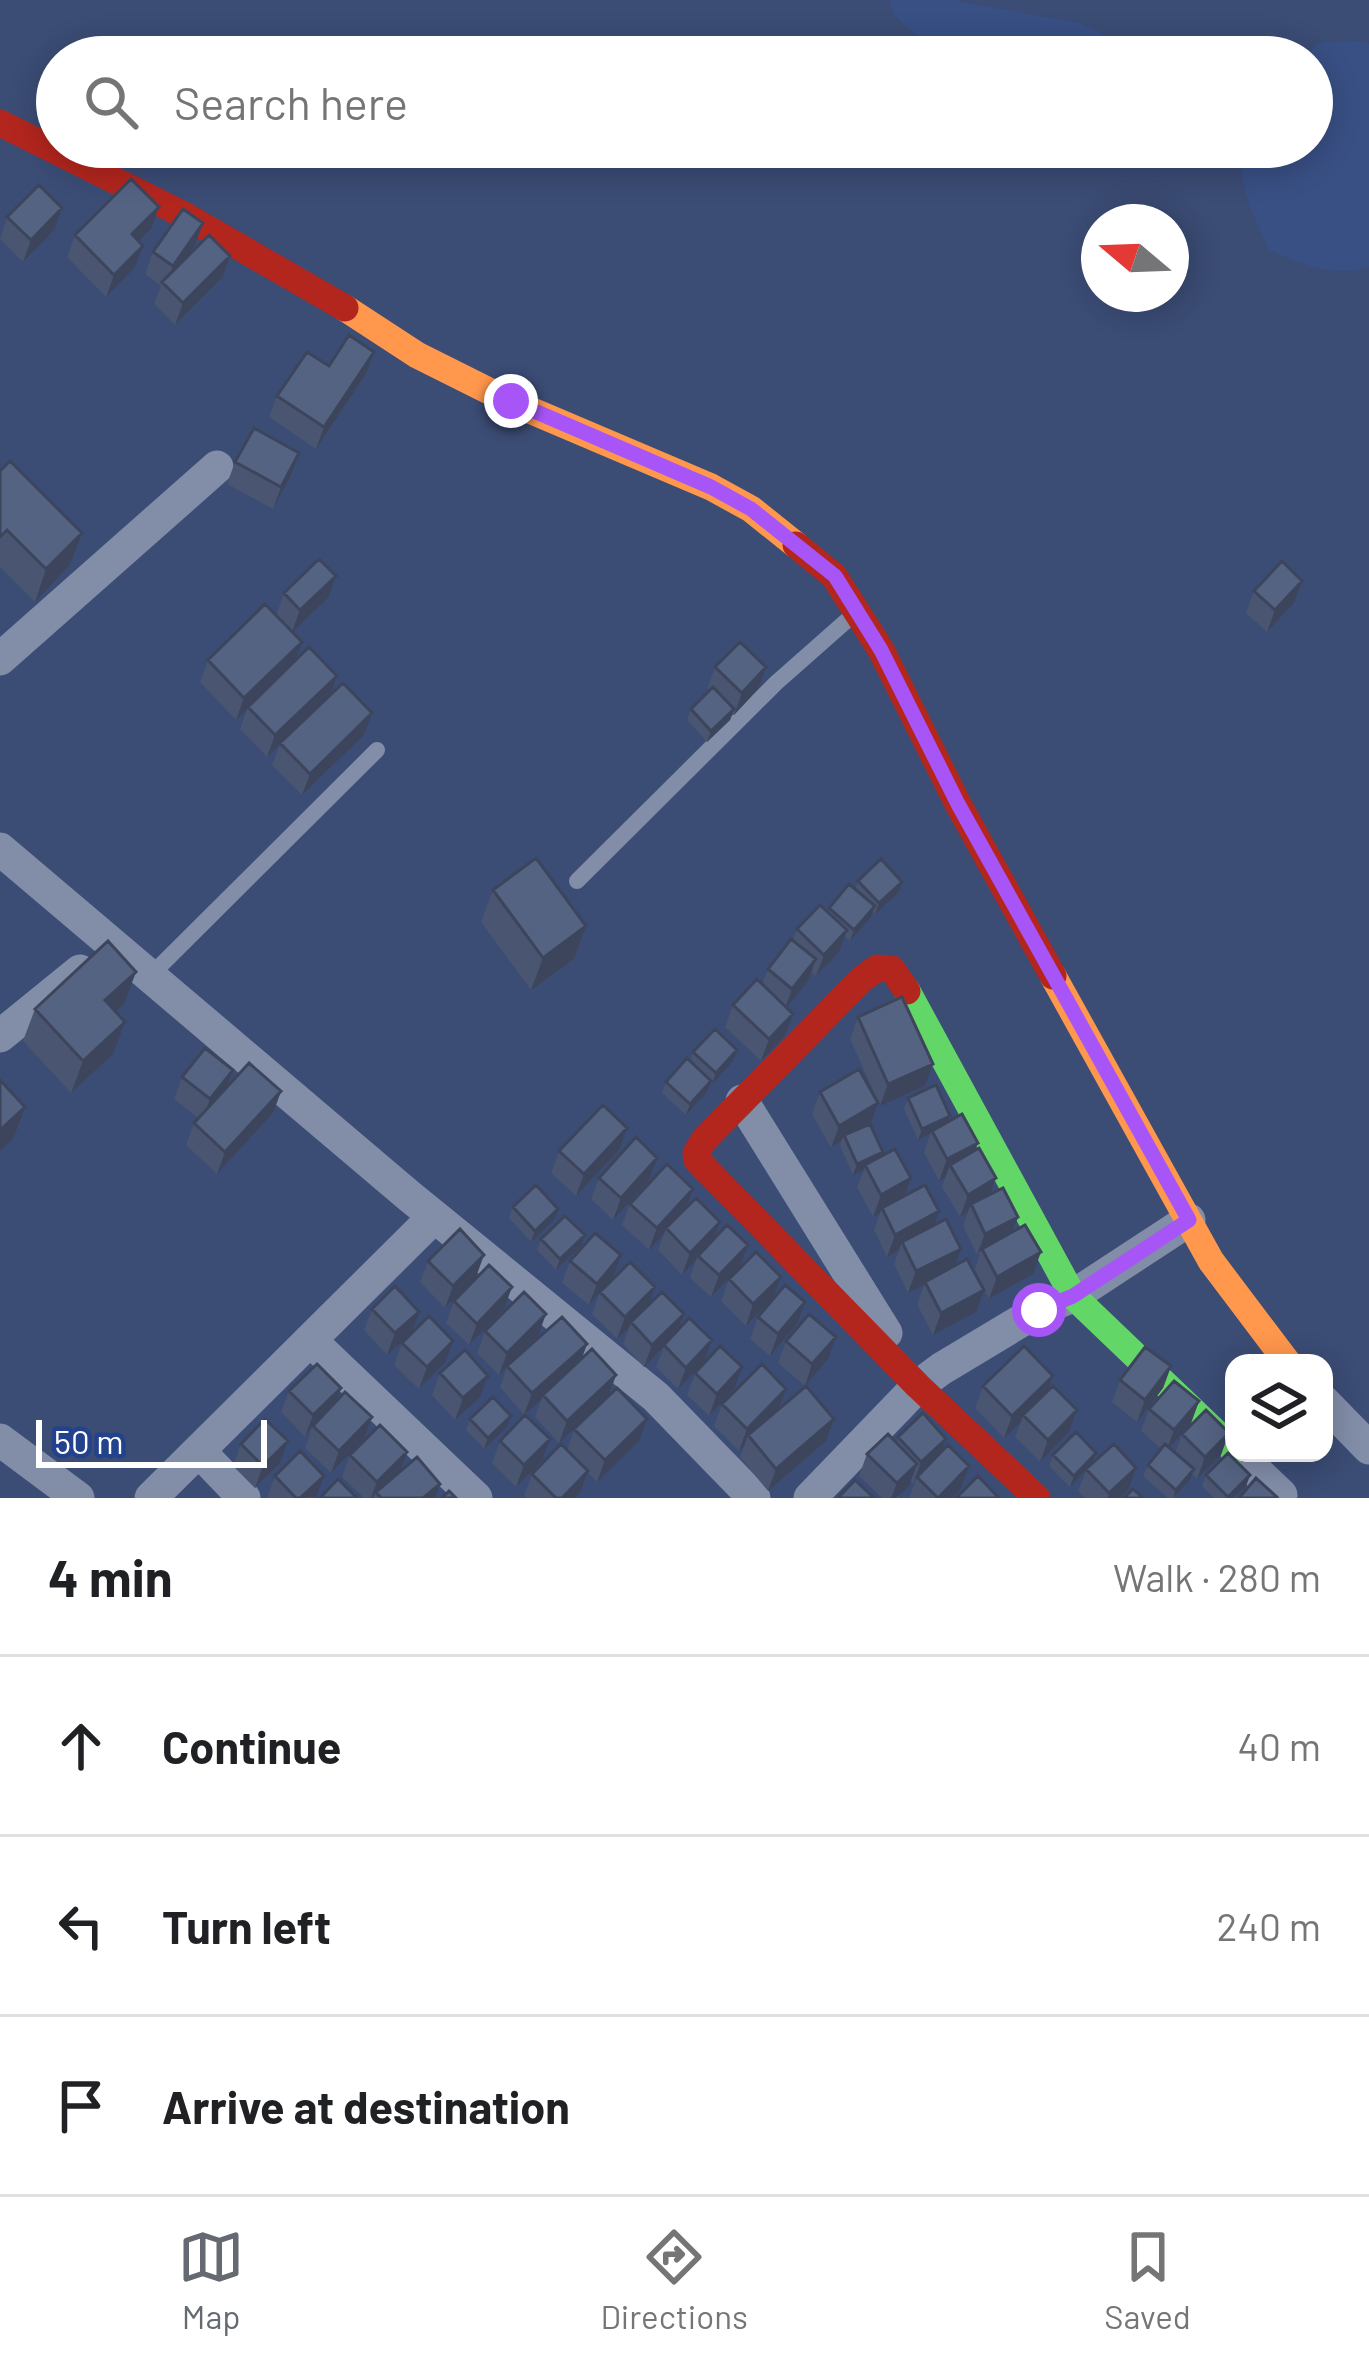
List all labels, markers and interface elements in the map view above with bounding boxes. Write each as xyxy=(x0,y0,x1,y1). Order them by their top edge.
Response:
search box xyxy=(36,36,1333,168)
icon: search xyxy=(78,69,144,135)
text: Search here xyxy=(174,75,408,129)
north arrow xyxy=(1081,204,1189,312)
route end xyxy=(484,374,538,428)
route start xyxy=(1012,1283,1066,1337)
map controls xyxy=(1225,1354,1333,1462)
button: layers xyxy=(1225,1354,1333,1462)
scale bar xyxy=(36,1414,267,1467)
text: 50 m xyxy=(54,1421,124,1461)
text: 4 min xyxy=(48,1546,173,1607)
text: Walk · 280 m xyxy=(1113,1553,1321,1600)
icon: ahead xyxy=(48,1713,114,1779)
text: Continue xyxy=(162,1719,341,1773)
text: 40 m xyxy=(1237,1722,1321,1769)
icon: left xyxy=(48,1893,114,1959)
text: Turn left xyxy=(162,1899,331,1953)
text: 240 m xyxy=(1217,1902,1321,1949)
icon: arrive xyxy=(48,2073,114,2139)
text: Arrive at destination xyxy=(162,2079,570,2133)
tab: Map xyxy=(178,2224,244,2336)
tab: Directions xyxy=(600,2224,748,2336)
tab: Saved xyxy=(1104,2224,1191,2336)

